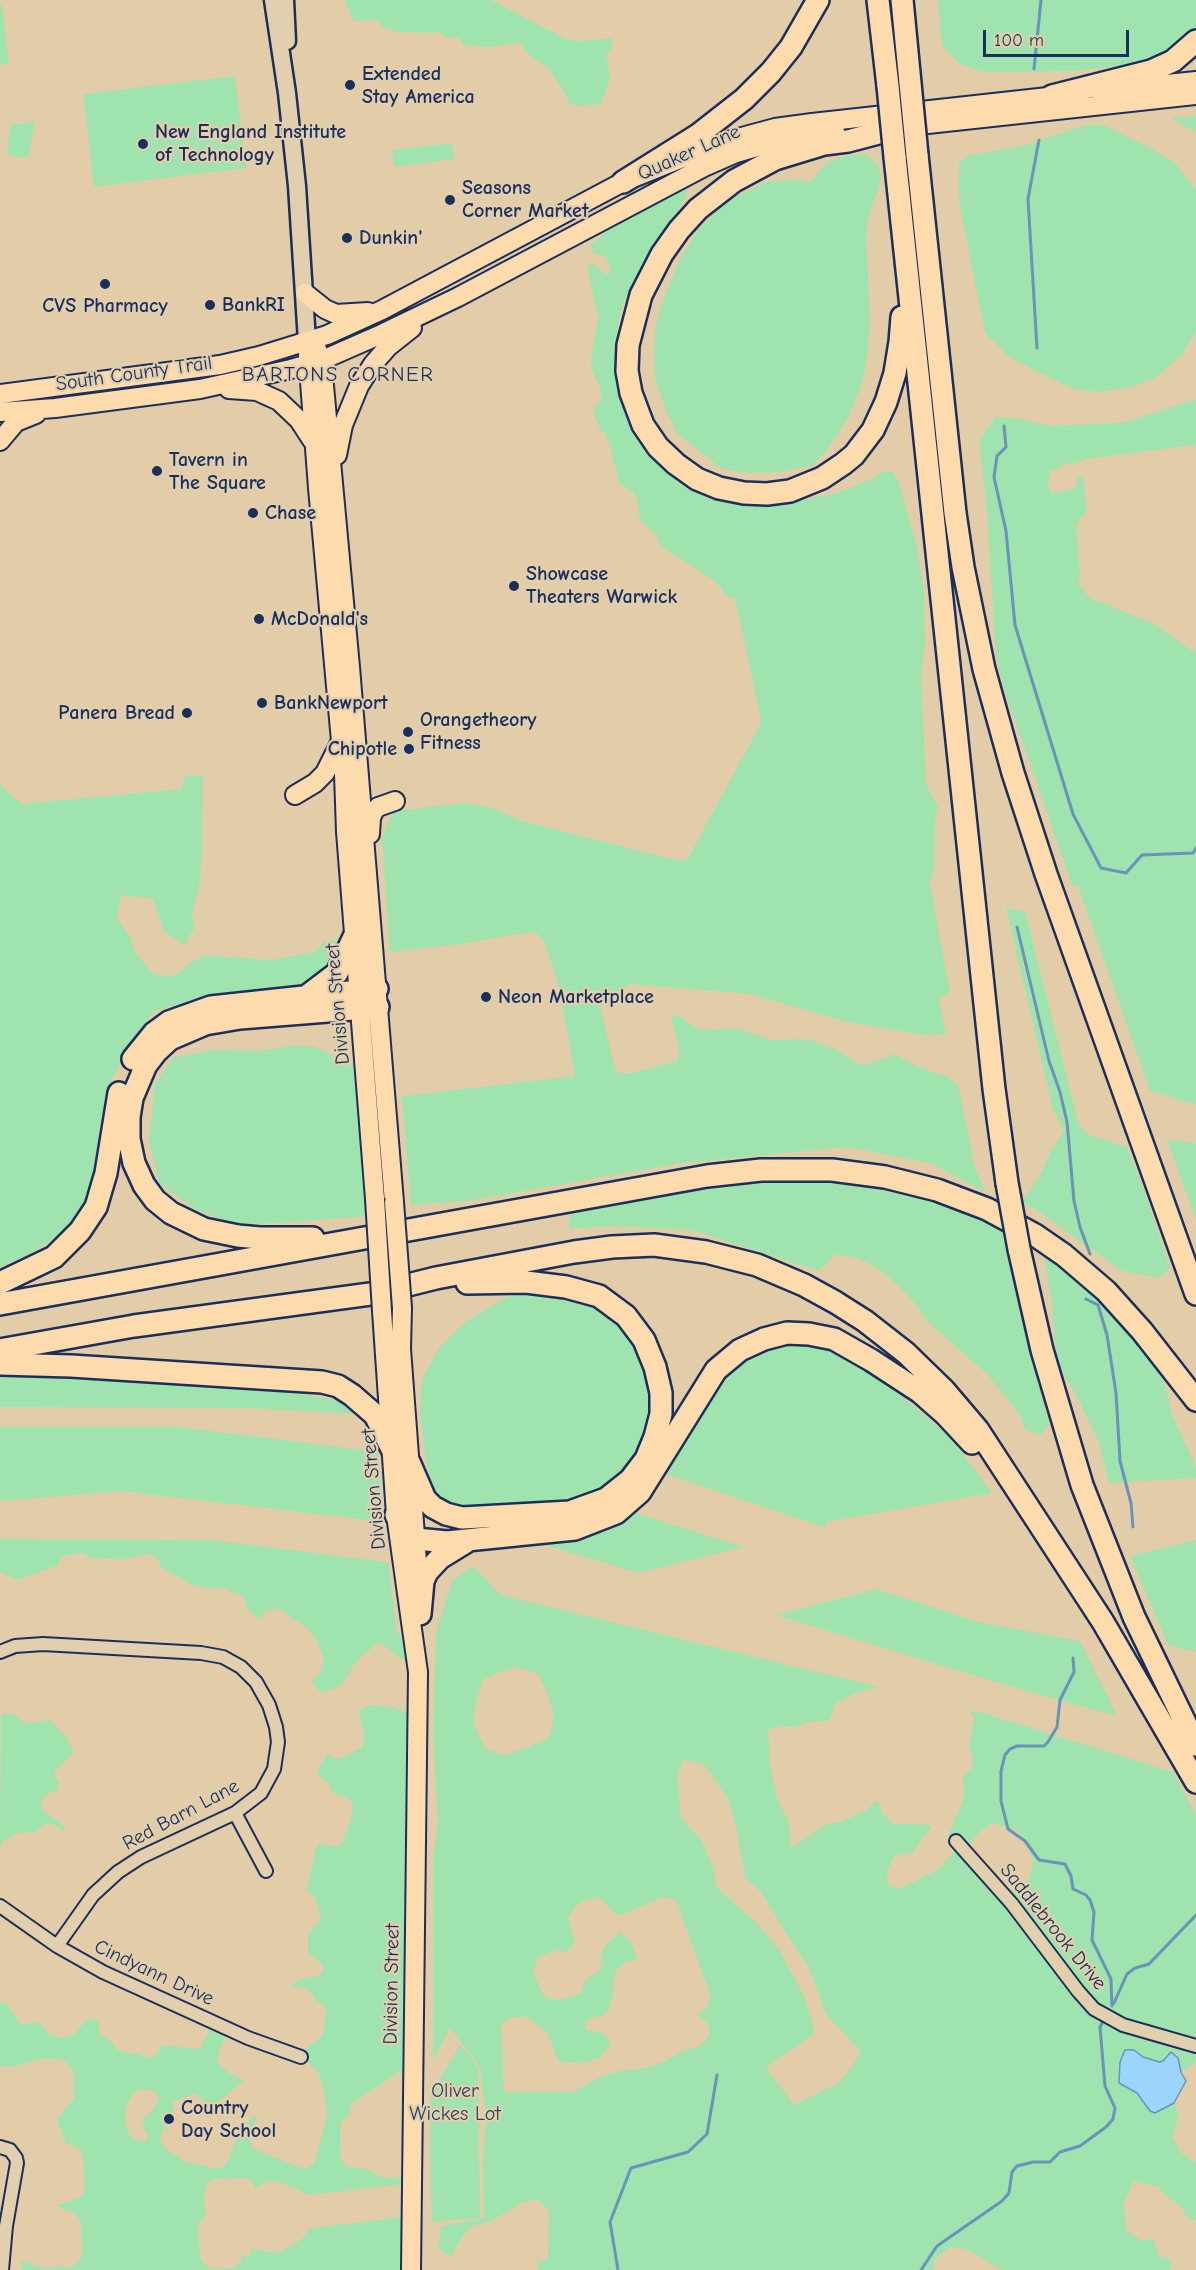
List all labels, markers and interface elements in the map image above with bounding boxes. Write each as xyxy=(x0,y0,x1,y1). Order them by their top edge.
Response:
scale bar xyxy=(986,18,1132,56)
text: 100 m xyxy=(994,30,1044,51)
place label: Extended Stay America xyxy=(362,62,475,109)
marker: Extended Stay America xyxy=(343,78,357,92)
place label: New England Institute of Technology xyxy=(155,120,346,167)
street label: Quaker Lane xyxy=(634,120,744,186)
marker: New England Institute of Technology xyxy=(136,137,150,151)
place label: Seasons Corner Market xyxy=(462,176,588,223)
marker: Seasons Corner Market xyxy=(443,193,457,207)
place label: Dunkin' xyxy=(359,226,422,250)
marker: Dunkin' xyxy=(340,231,354,245)
marker: CVS Pharmacy xyxy=(98,277,112,291)
place label: BankRI xyxy=(222,293,285,317)
place label: CVS Pharmacy xyxy=(42,294,168,318)
marker: BankRI xyxy=(203,298,217,312)
street label: South County Trail xyxy=(54,351,214,397)
district label: BARTONS CORNER xyxy=(242,362,434,388)
place label: Tavern in The Square xyxy=(169,448,266,495)
marker: Tavern in The Square xyxy=(150,464,164,478)
place label: Chase xyxy=(265,501,316,525)
marker: Chase xyxy=(246,506,260,520)
place label: Showcase Theaters Warwick xyxy=(526,562,677,609)
marker: Showcase Theaters Warwick xyxy=(507,579,521,593)
place label: McDonald's xyxy=(271,607,368,631)
marker: McDonald's xyxy=(252,612,266,626)
place label: BankNewport xyxy=(274,691,388,715)
marker: BankNewport xyxy=(255,696,269,710)
place label: Panera Bread xyxy=(58,701,175,725)
marker: Panera Bread xyxy=(180,706,194,720)
place label: Orangetheory Fitness xyxy=(420,708,537,755)
marker: Orangetheory Fitness xyxy=(401,725,415,739)
place label: Chipotle xyxy=(328,737,397,761)
marker: Chipotle xyxy=(402,742,416,756)
street label: Division Street xyxy=(321,943,355,1065)
place label: Neon Marketplace xyxy=(498,985,654,1009)
marker: Neon Marketplace xyxy=(479,990,493,1004)
street label: Division Street xyxy=(357,1428,391,1550)
street label: Red Barn Lane xyxy=(119,1774,243,1856)
street label: Saddlebrook Drive xyxy=(995,1859,1111,1995)
street label: Division Street xyxy=(379,1923,405,2045)
street label: Cindyann Drive xyxy=(90,1935,218,2011)
park label: Oliver Wickes Lot xyxy=(409,2079,501,2126)
place label: Country Day School xyxy=(181,2096,276,2143)
marker: Country Day School xyxy=(162,2112,176,2126)

